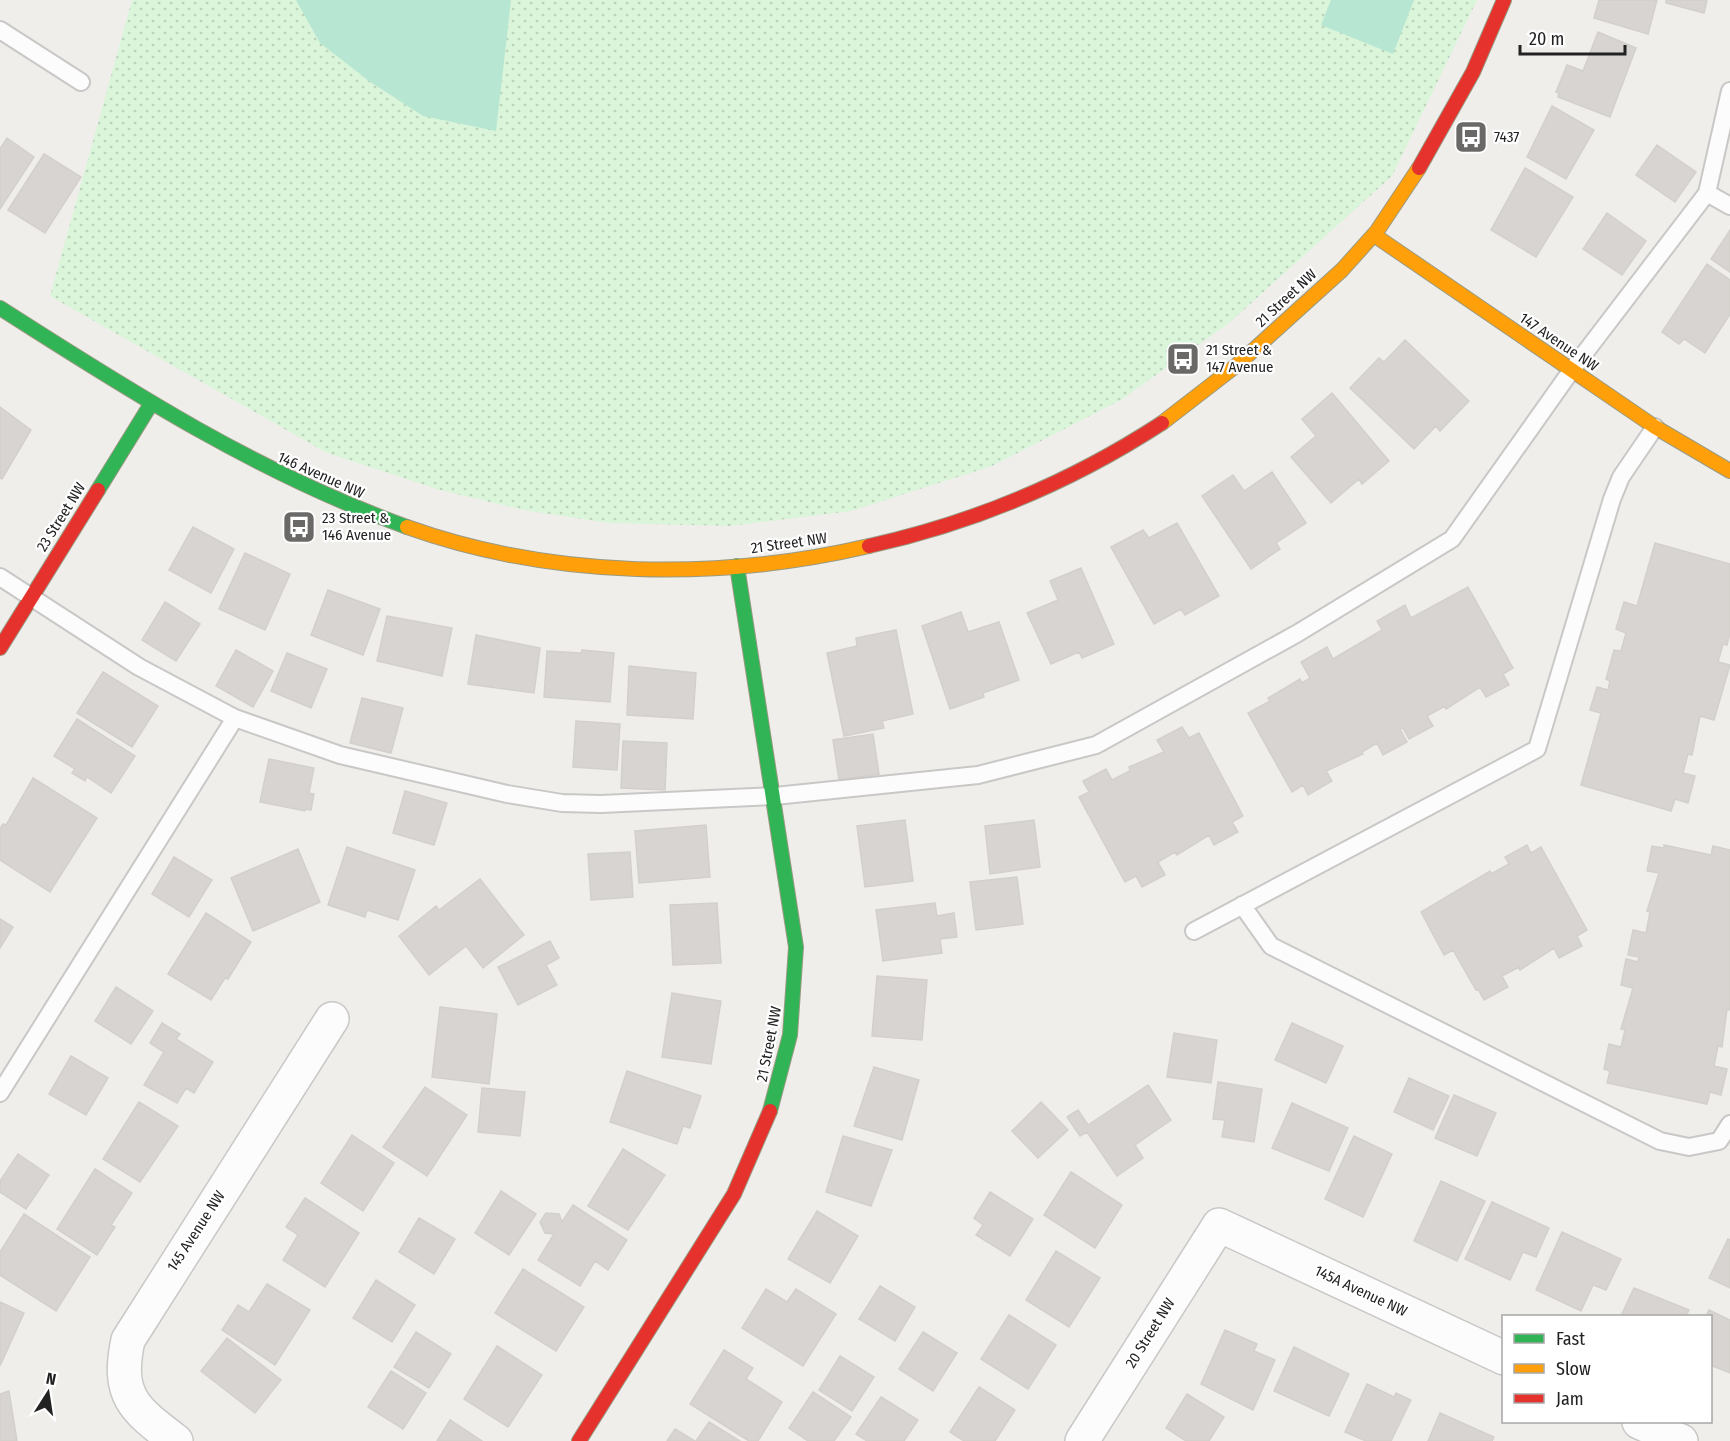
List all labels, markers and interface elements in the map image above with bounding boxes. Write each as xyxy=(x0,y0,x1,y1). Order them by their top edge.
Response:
scale bar xyxy=(1520,18,1625,56)
text: 20 m xyxy=(1529,28,1564,50)
bus stop icon: 7437 xyxy=(1453,119,1489,155)
place label: 7437 xyxy=(1494,128,1519,146)
street label: 21 Street NW xyxy=(1252,265,1320,331)
street label: 147 Avenue NW xyxy=(1516,309,1602,375)
bus stop icon: 21 Street & 147 Avenue xyxy=(1165,341,1201,377)
place label: 21 Street & 147 Avenue xyxy=(1206,341,1274,376)
street label: 146 Avenue NW xyxy=(275,448,367,502)
street label: 23 Street NW xyxy=(33,479,89,555)
bus stop icon: 23 Street & 146 Avenue xyxy=(281,509,317,545)
place label: 23 Street & 146 Avenue xyxy=(322,509,391,544)
street label: 21 Street NW xyxy=(750,529,828,557)
street label: 21 Street NW xyxy=(753,1005,785,1083)
street label: 145 Avenue NW xyxy=(163,1187,229,1275)
street label: 145A Avenue NW xyxy=(1312,1262,1410,1320)
street label: 20 Street NW xyxy=(1122,1295,1178,1371)
legend xyxy=(1502,1315,1712,1423)
text: Fast xyxy=(1556,1328,1585,1350)
text: Slow xyxy=(1556,1358,1591,1380)
north arrow xyxy=(18,1363,78,1423)
text: N xyxy=(44,1369,58,1389)
text: Jam xyxy=(1556,1388,1584,1410)

